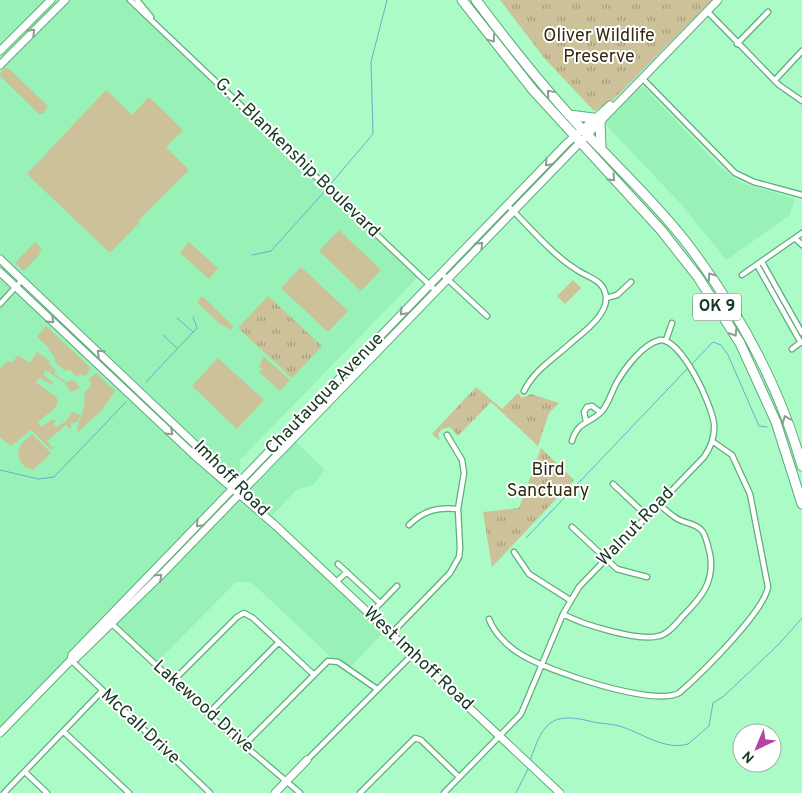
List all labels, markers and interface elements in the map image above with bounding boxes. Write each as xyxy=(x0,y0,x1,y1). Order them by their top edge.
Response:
park label: Oliver Wildlife Preserve xyxy=(543,25,655,69)
one-way arrow xyxy=(27,29,36,38)
one-way arrow xyxy=(486,33,494,42)
street label: G. T. Blankenship Boulevard xyxy=(209,73,385,243)
one-way arrow xyxy=(547,90,555,99)
one-way arrow xyxy=(544,157,553,166)
one-way arrow xyxy=(606,173,615,182)
one-way arrow xyxy=(474,242,483,251)
one-way arrow xyxy=(708,272,717,282)
road number: OK 9 xyxy=(693,294,741,320)
one-way arrow xyxy=(400,306,409,315)
one-way arrow xyxy=(46,314,55,323)
street label: Chautauqua Avenue xyxy=(261,328,389,460)
one-way arrow xyxy=(727,328,737,337)
one-way arrow xyxy=(97,350,106,359)
one-way arrow xyxy=(782,416,792,424)
one-way arrow xyxy=(164,426,173,435)
street label: Imhoff Road xyxy=(188,436,274,522)
park label: Bird Sanctuary xyxy=(507,459,589,503)
street label: Walnut Road xyxy=(592,482,680,572)
one-way arrow xyxy=(196,518,205,527)
one-way arrow xyxy=(153,574,162,583)
street label: West Imhoff Road xyxy=(358,602,478,716)
street label: Lakewood Drive xyxy=(148,655,258,759)
street label: McCall Drive xyxy=(95,684,185,770)
north arrow xyxy=(732,723,782,773)
text: N xyxy=(739,747,759,766)

